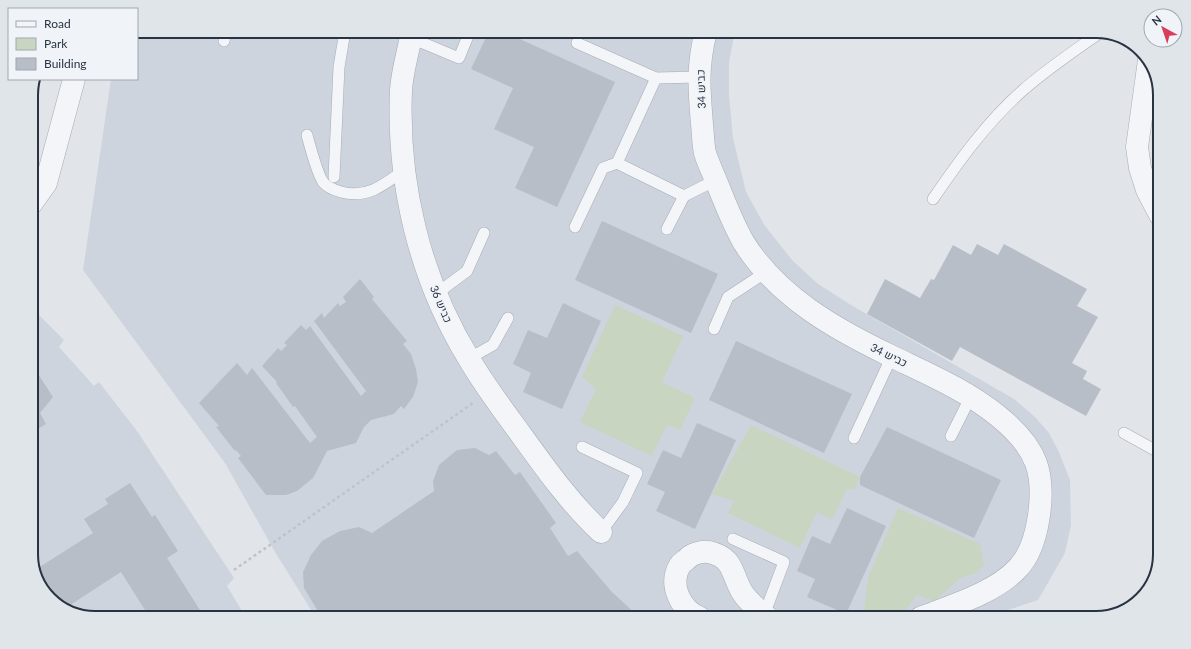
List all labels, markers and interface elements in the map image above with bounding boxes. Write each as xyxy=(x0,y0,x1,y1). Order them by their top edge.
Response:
legend xyxy=(8,8,138,80)
north arrow xyxy=(1143,8,1183,48)
text: N xyxy=(1149,12,1164,28)
text: Road xyxy=(44,16,71,31)
text: Park xyxy=(44,36,68,51)
text: Building xyxy=(44,56,87,71)
street label: כביש 34 xyxy=(693,69,708,109)
street label: כביש 36 xyxy=(428,283,455,324)
street label: כביש 34 xyxy=(869,340,910,369)

